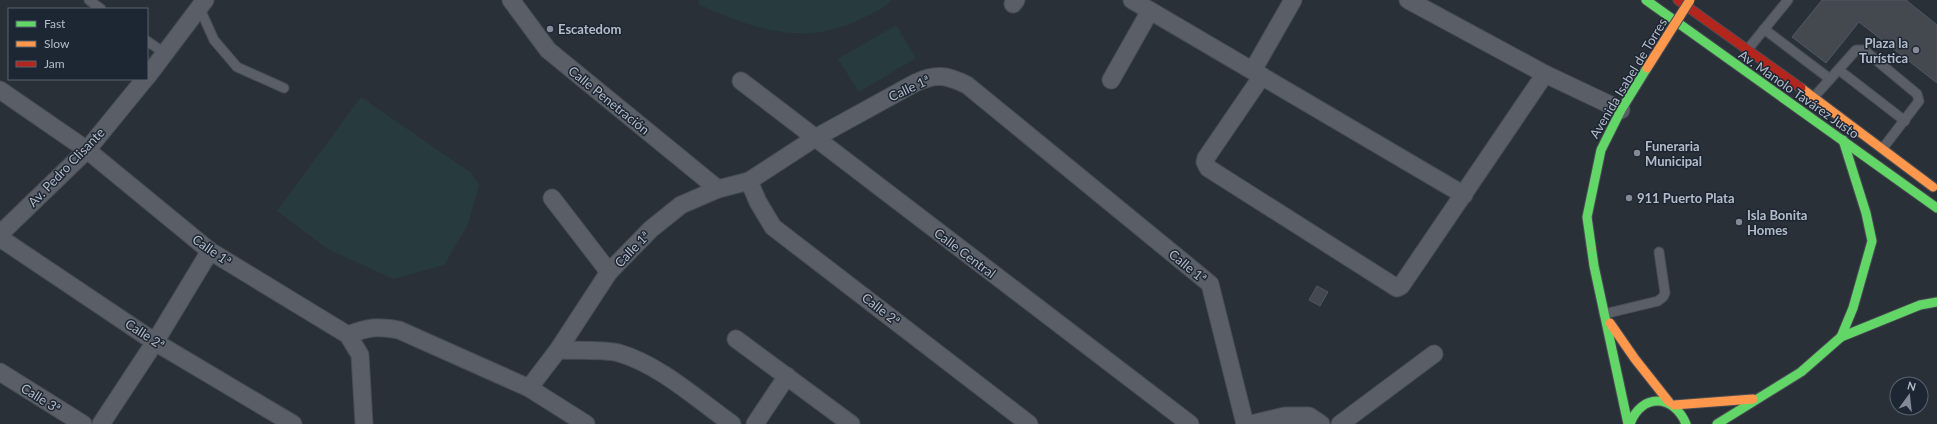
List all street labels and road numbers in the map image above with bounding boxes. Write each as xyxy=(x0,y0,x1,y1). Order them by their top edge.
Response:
street label: Avenida Isabel de Torres xyxy=(1586,15,1670,141)
street label: Av. Manolo Tavárez Justo xyxy=(1736,46,1862,142)
street label: Calle Penetración xyxy=(565,62,653,138)
street label: Calle 1ª xyxy=(886,71,932,105)
street label: Av. Pedro Clisante xyxy=(24,124,108,210)
street label: Calle Central xyxy=(931,225,999,281)
street label: Calle 1ª xyxy=(611,228,653,270)
street label: Calle 1ª xyxy=(189,231,235,269)
street label: Calle 1ª xyxy=(1166,246,1210,286)
street label: Calle 2ª xyxy=(859,289,903,329)
street label: Calle 2ª xyxy=(122,315,168,353)
street label: Calle 3ª xyxy=(18,380,64,416)

